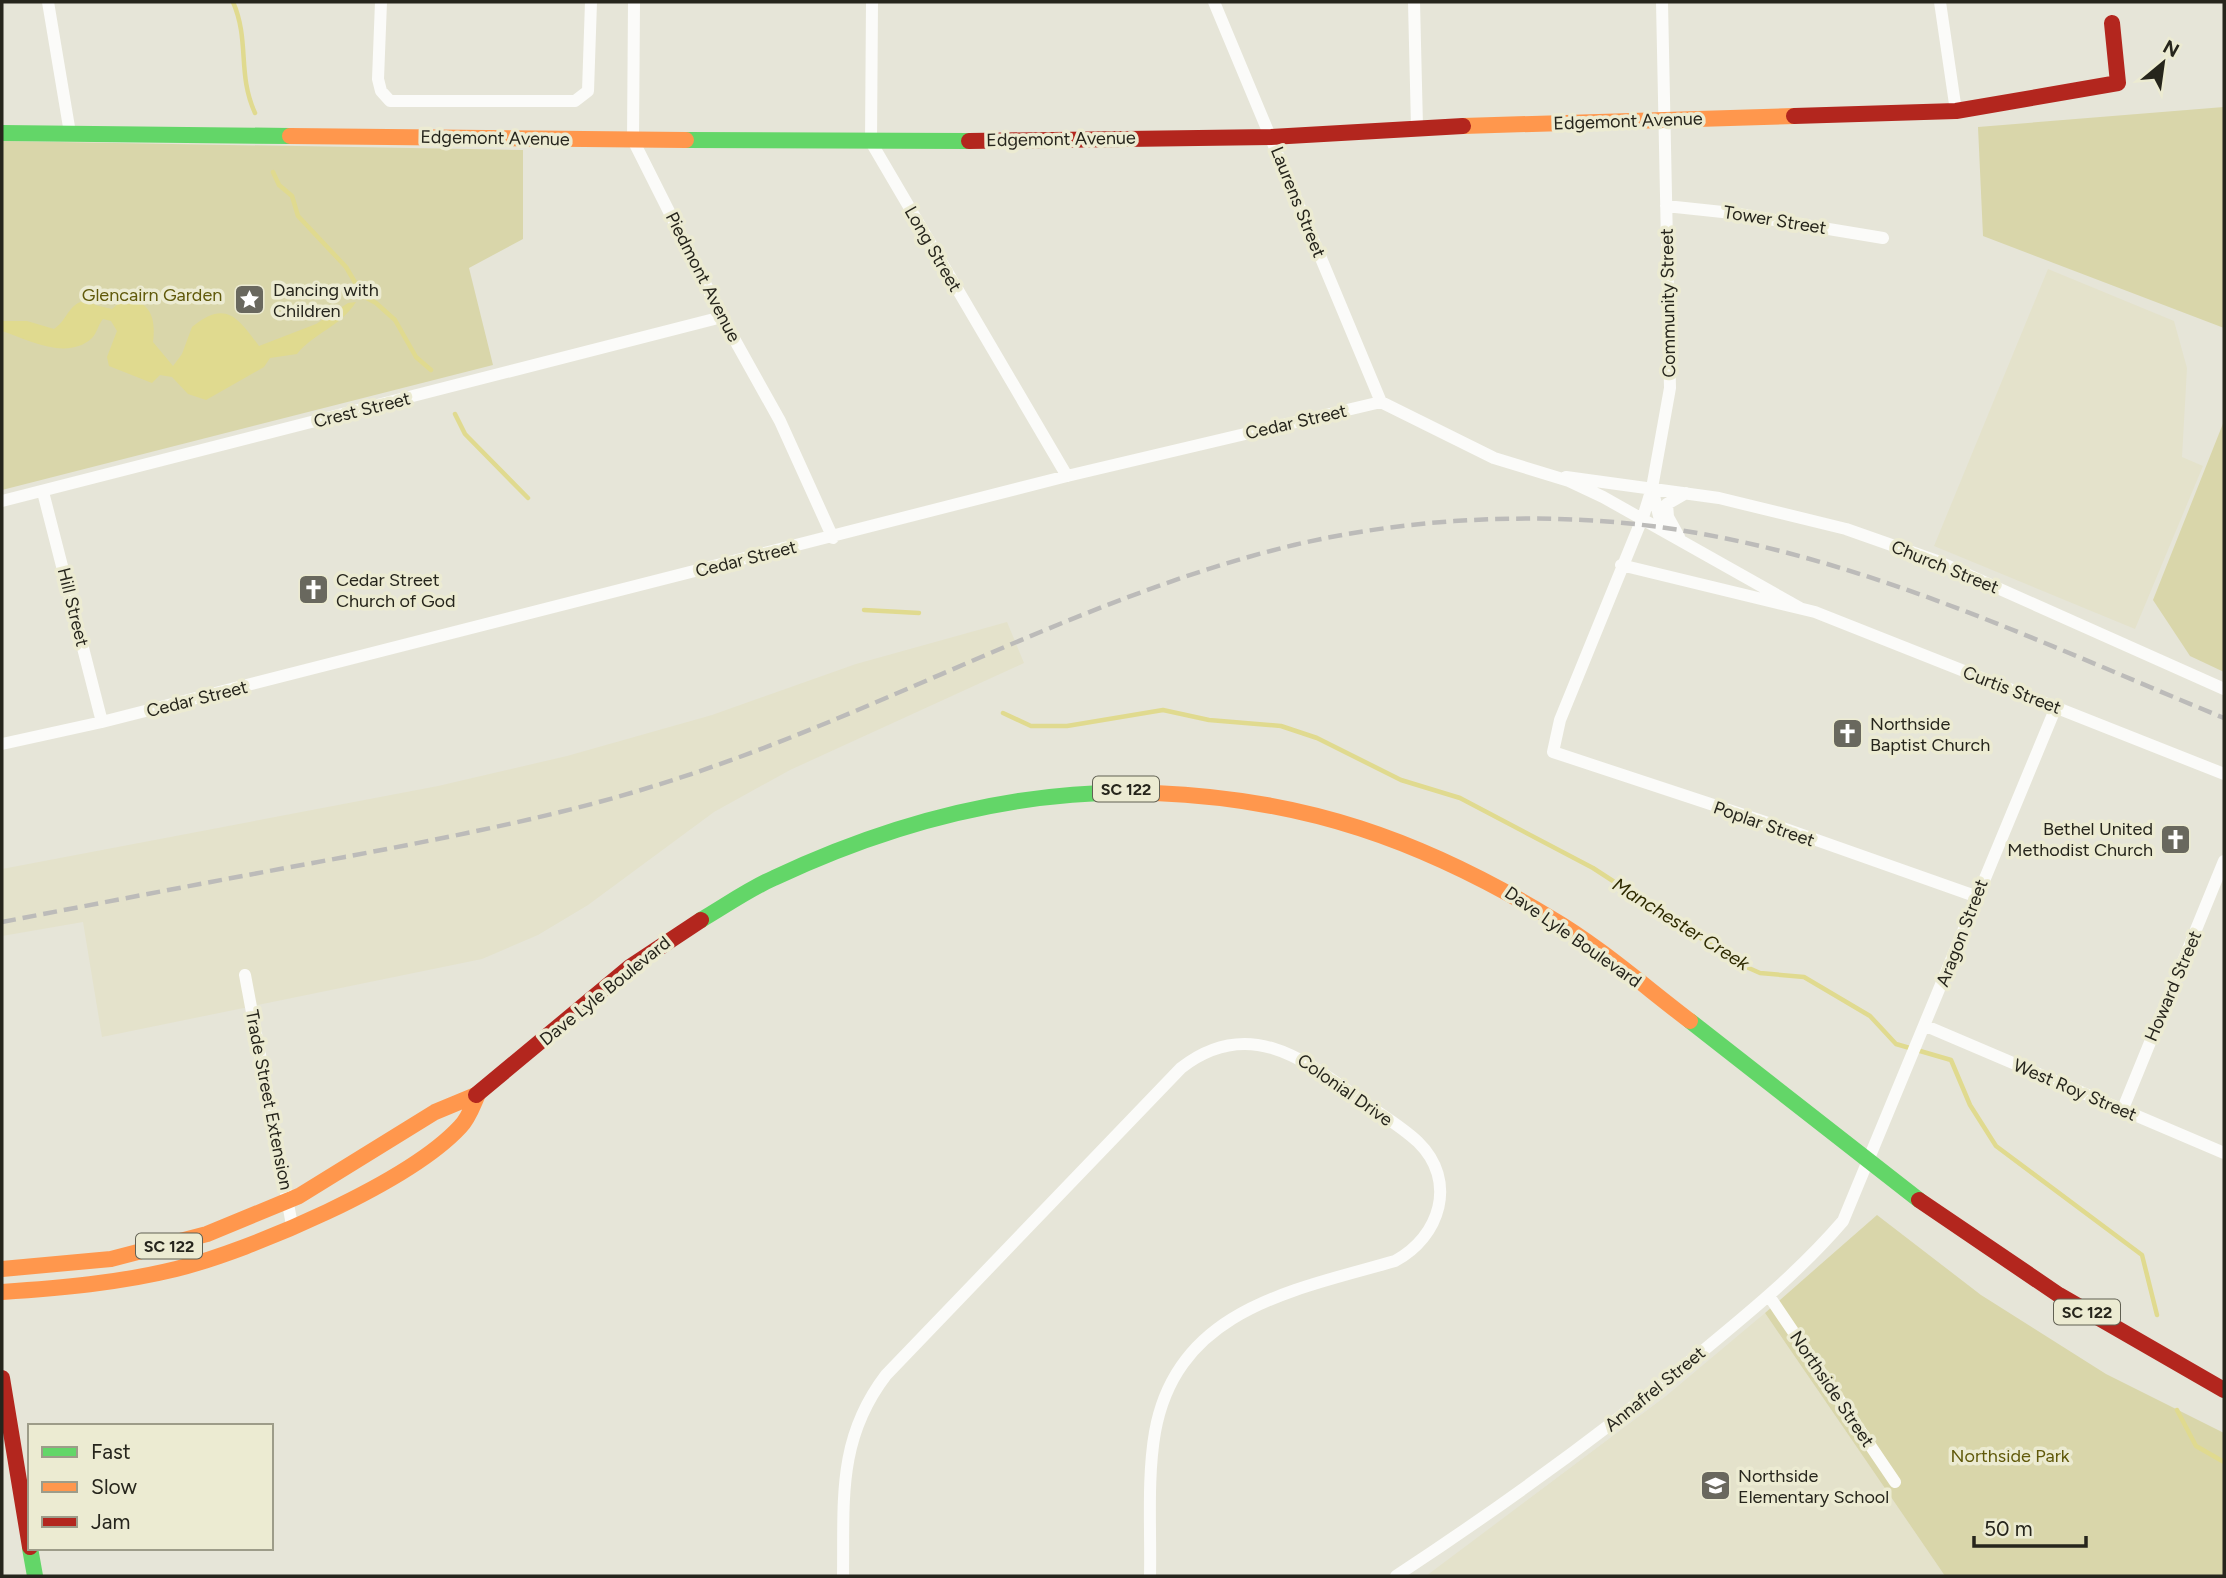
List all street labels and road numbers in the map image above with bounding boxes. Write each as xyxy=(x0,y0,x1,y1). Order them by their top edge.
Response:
street label: Edgemont Avenue xyxy=(1553,107,1703,135)
street label: Edgemont Avenue xyxy=(420,126,570,150)
street label: Edgemont Avenue xyxy=(986,127,1136,151)
street label: Laurens Street xyxy=(1266,143,1330,261)
street label: Tower Street xyxy=(1722,201,1828,239)
street label: Long Street xyxy=(900,202,966,296)
street label: Piedmont Avenue xyxy=(661,208,745,346)
street label: Community Street xyxy=(1656,228,1680,378)
street label: Crest Street xyxy=(311,387,413,433)
street label: Cedar Street xyxy=(1243,400,1349,444)
street label: Church Street xyxy=(1888,535,2002,599)
street label: Cedar Street xyxy=(693,536,799,582)
street label: Hill Street xyxy=(53,565,93,649)
street label: Curtis Street xyxy=(1960,661,2064,719)
street label: Cedar Street xyxy=(144,676,250,722)
road number: SC 122 xyxy=(1093,776,1159,802)
street label: Poplar Street xyxy=(1711,796,1818,852)
street label: Aragon Street xyxy=(1931,876,1993,990)
street label: Dave Lyle Boulevard xyxy=(1500,882,1646,992)
street label: Howard Street xyxy=(2140,927,2206,1045)
street label: Dave Lyle Boulevard xyxy=(535,932,675,1050)
street label: Trade Street Extension xyxy=(241,1008,297,1192)
street label: Colonial Drive xyxy=(1293,1049,1397,1131)
street label: West Roy Street xyxy=(2010,1054,2140,1126)
road number: SC 122 xyxy=(136,1234,202,1258)
road number: SC 122 xyxy=(2054,1300,2120,1324)
street label: Northside Street xyxy=(1785,1327,1879,1451)
street label: Annafrel Street xyxy=(1600,1342,1710,1436)

